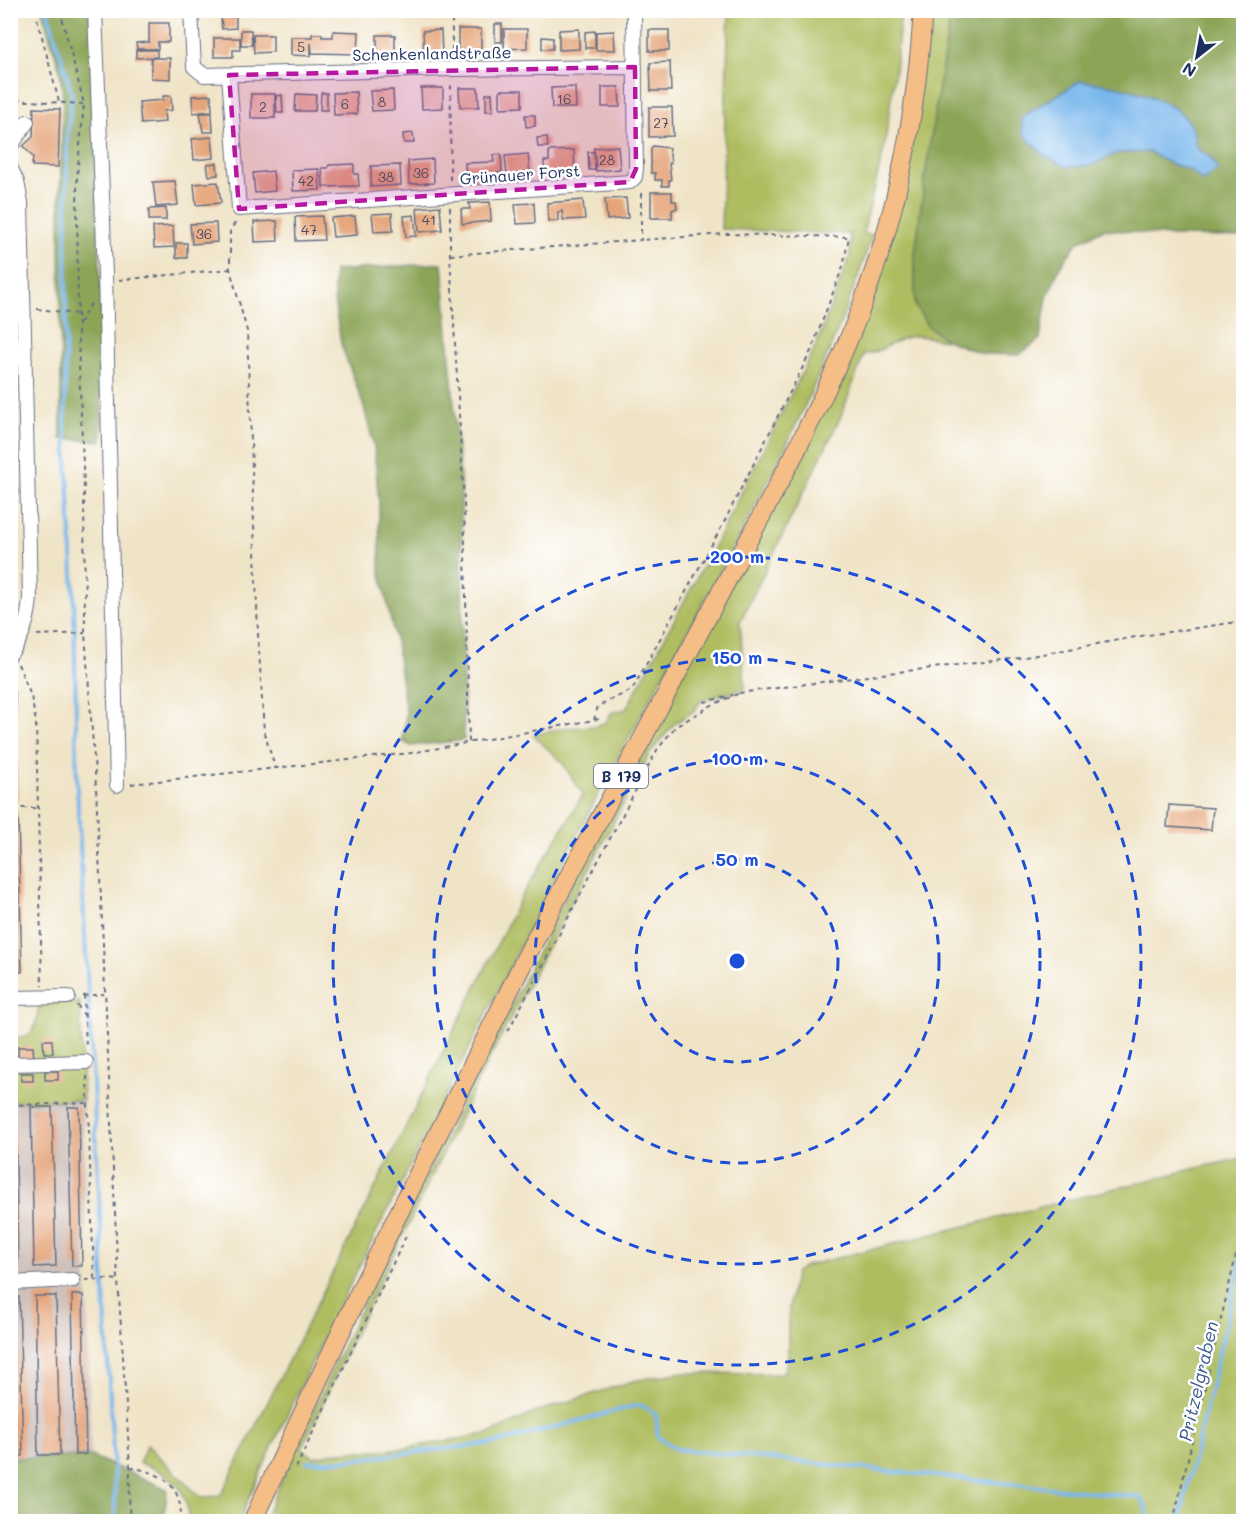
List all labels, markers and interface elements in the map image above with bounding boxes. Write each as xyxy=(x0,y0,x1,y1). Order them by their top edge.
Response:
north arrow xyxy=(1167,27,1227,87)
house number: 5 xyxy=(297,37,305,56)
street label: Schenkenlandstraße xyxy=(352,41,512,65)
text: N xyxy=(1178,58,1200,82)
house number: 16 xyxy=(557,89,571,108)
house number: 8 xyxy=(378,92,386,111)
house number: 6 xyxy=(341,94,349,113)
house number: 2 xyxy=(259,97,267,116)
house number: 27 xyxy=(653,113,669,132)
house number: 28 xyxy=(599,150,615,169)
street label: Grünauer Forst xyxy=(459,159,581,189)
house number: 36 xyxy=(413,163,429,182)
house number: 38 xyxy=(378,167,394,186)
house number: 42 xyxy=(298,171,314,190)
house number: 41 xyxy=(422,210,436,229)
house number: 47 xyxy=(301,220,317,239)
house number: 36 xyxy=(196,224,212,243)
text: 200 m xyxy=(710,544,764,568)
text: 150 m xyxy=(712,645,762,669)
text: 100 m xyxy=(711,746,763,770)
road number: B 179 xyxy=(594,764,648,788)
text: 50 m xyxy=(716,847,758,871)
centre of rings xyxy=(727,951,747,971)
water label: Pritzelgraben xyxy=(1173,1319,1223,1443)

